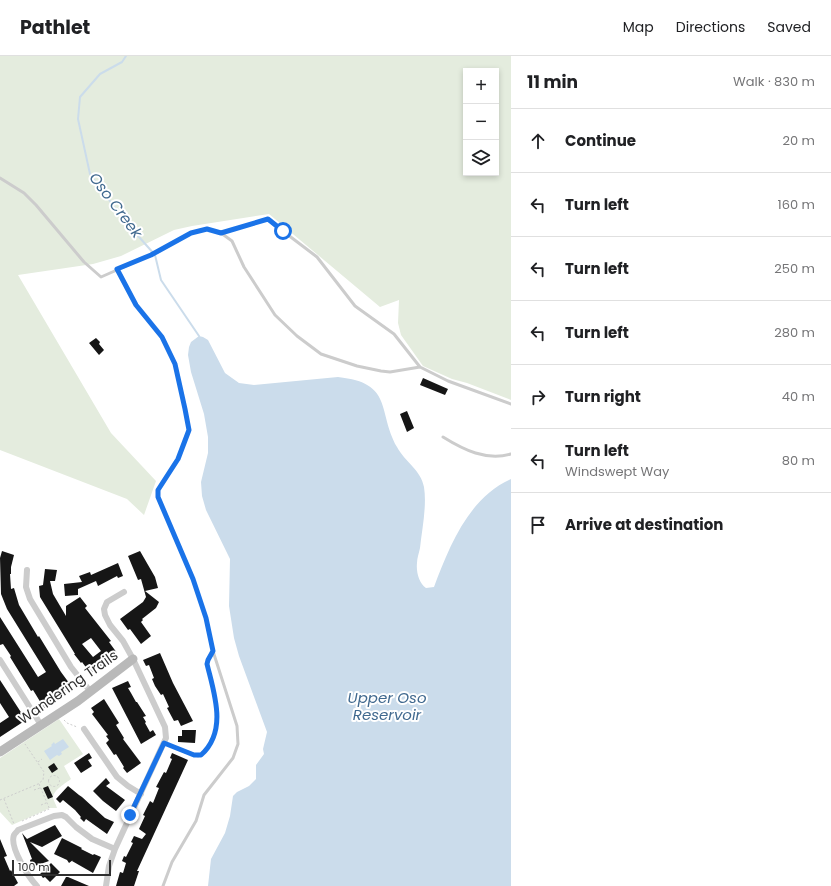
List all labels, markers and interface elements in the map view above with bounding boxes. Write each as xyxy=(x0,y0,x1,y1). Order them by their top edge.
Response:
text: Pathlet xyxy=(20,14,90,41)
text: Map xyxy=(623,17,654,37)
text: Directions xyxy=(676,17,745,37)
text: Saved xyxy=(767,17,811,37)
map controls xyxy=(463,68,499,176)
button: + xyxy=(463,68,499,104)
text: 11 min xyxy=(527,70,578,94)
text: Walk · 830 m xyxy=(733,72,815,91)
button: − xyxy=(463,104,499,140)
icon: ahead xyxy=(527,130,549,152)
text: Continue xyxy=(565,130,636,151)
text: 20 m xyxy=(782,131,815,150)
button: layers xyxy=(463,140,499,176)
water label: Oso Creek xyxy=(84,168,148,243)
icon: left xyxy=(527,194,549,216)
text: Turn left xyxy=(565,194,629,215)
text: 160 m xyxy=(778,195,815,214)
route start xyxy=(274,222,292,240)
icon: left xyxy=(527,258,549,280)
text: Turn left xyxy=(565,258,629,279)
text: 250 m xyxy=(774,259,815,278)
icon: left xyxy=(527,322,549,344)
text: Turn left xyxy=(565,322,629,343)
text: 280 m xyxy=(774,323,815,342)
icon: right xyxy=(527,386,549,408)
text: Turn right xyxy=(565,386,641,407)
text: 40 m xyxy=(782,387,815,406)
text: Turn left xyxy=(565,440,629,461)
icon: left xyxy=(527,450,549,472)
text: 80 m xyxy=(782,451,815,470)
text: Windswept Way xyxy=(565,462,669,481)
icon: arrive xyxy=(527,514,549,536)
text: Arrive at destination xyxy=(565,514,723,535)
street label: Wandering Trails xyxy=(14,645,122,729)
water label: Upper Oso Reservoir xyxy=(348,687,427,725)
route end xyxy=(121,806,139,824)
scale bar xyxy=(12,858,111,877)
text: 100 m xyxy=(18,859,50,875)

